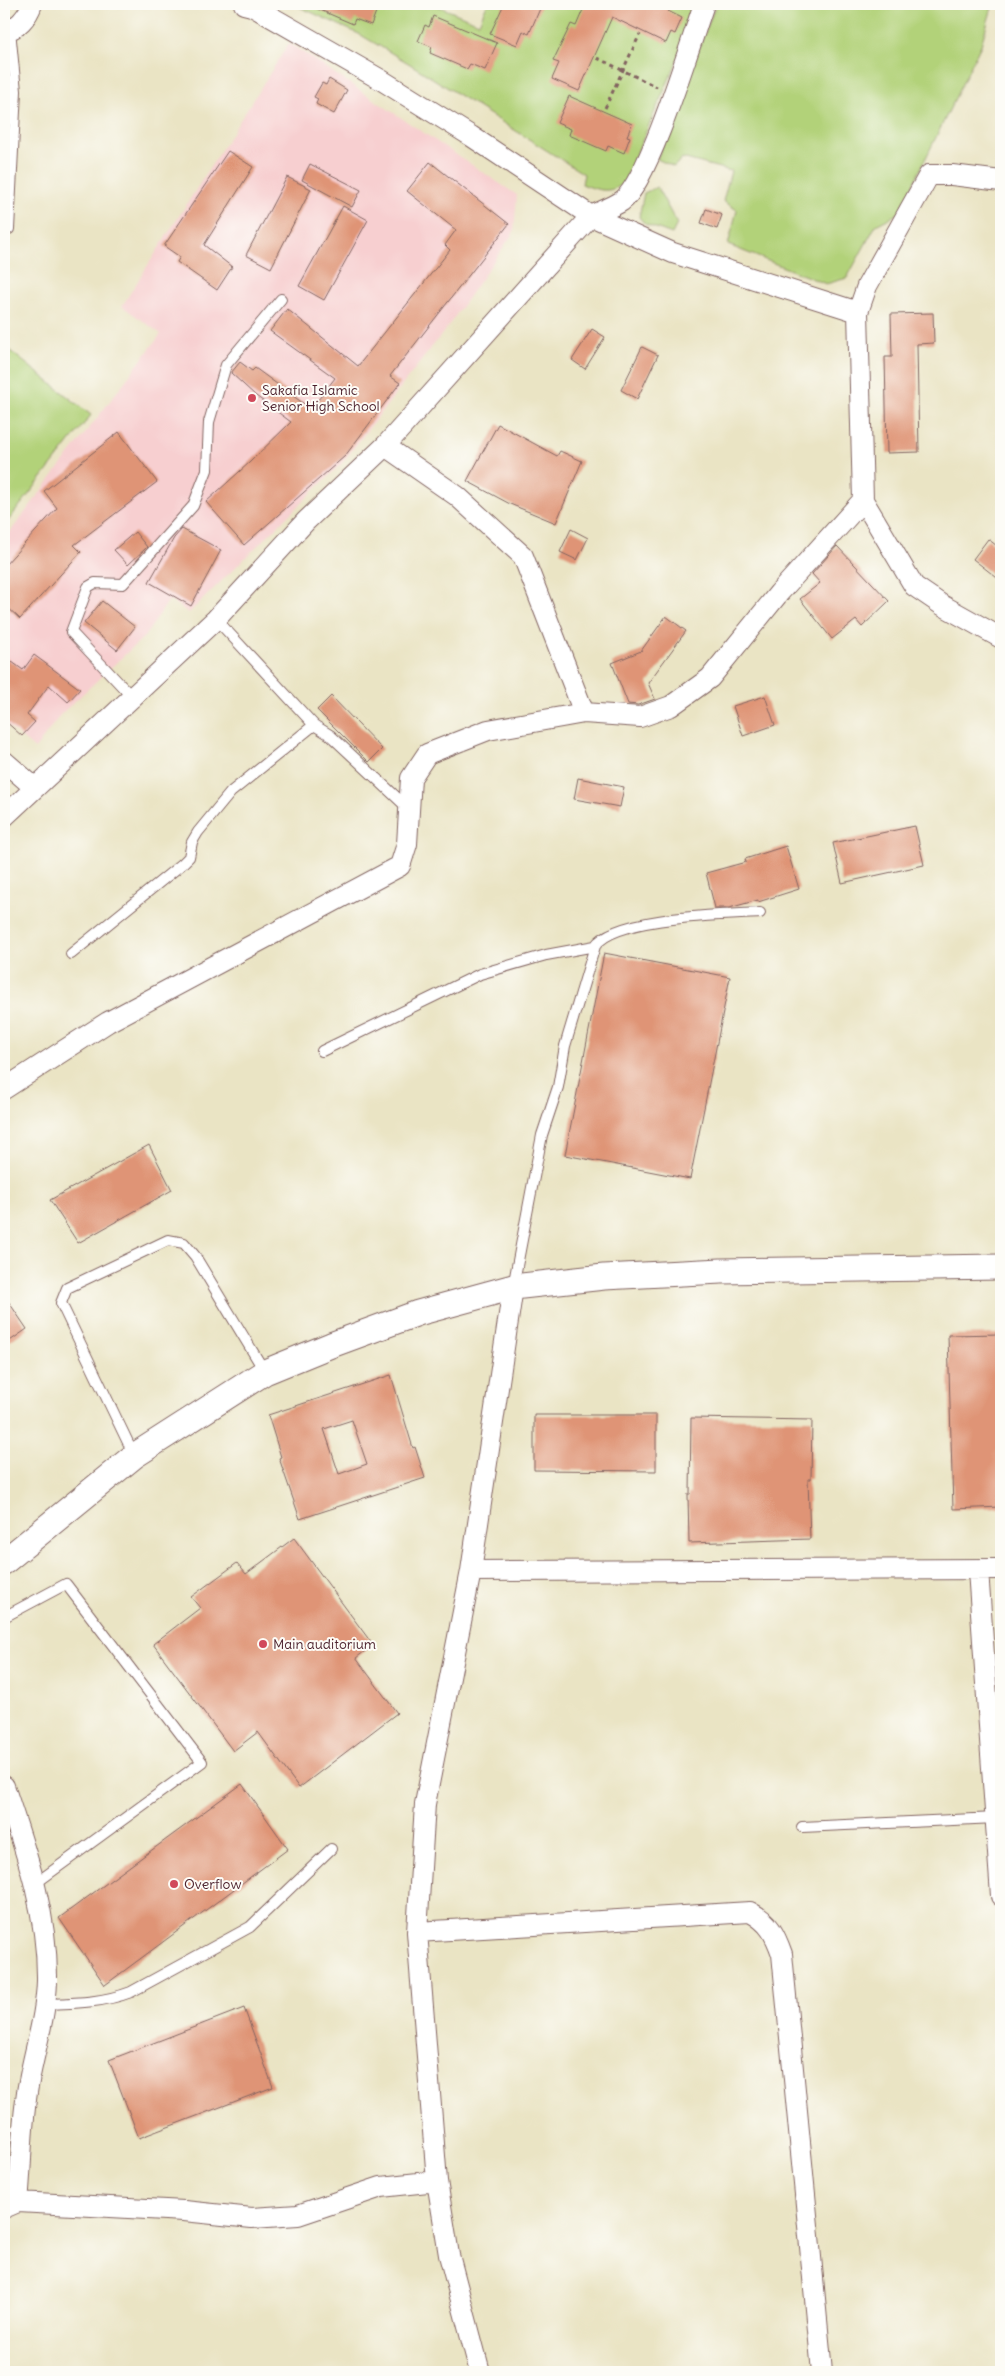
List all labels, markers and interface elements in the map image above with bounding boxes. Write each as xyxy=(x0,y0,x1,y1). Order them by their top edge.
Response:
place label: Sakafia Islamic Senior High School xyxy=(262,381,380,415)
marker: Sakafia Islamic Senior High School xyxy=(246,392,258,404)
place label: Main auditorium xyxy=(273,1635,376,1653)
marker: Main auditorium xyxy=(257,1638,269,1650)
place label: Overflow xyxy=(184,1875,241,1893)
marker: Overflow xyxy=(168,1878,180,1890)

